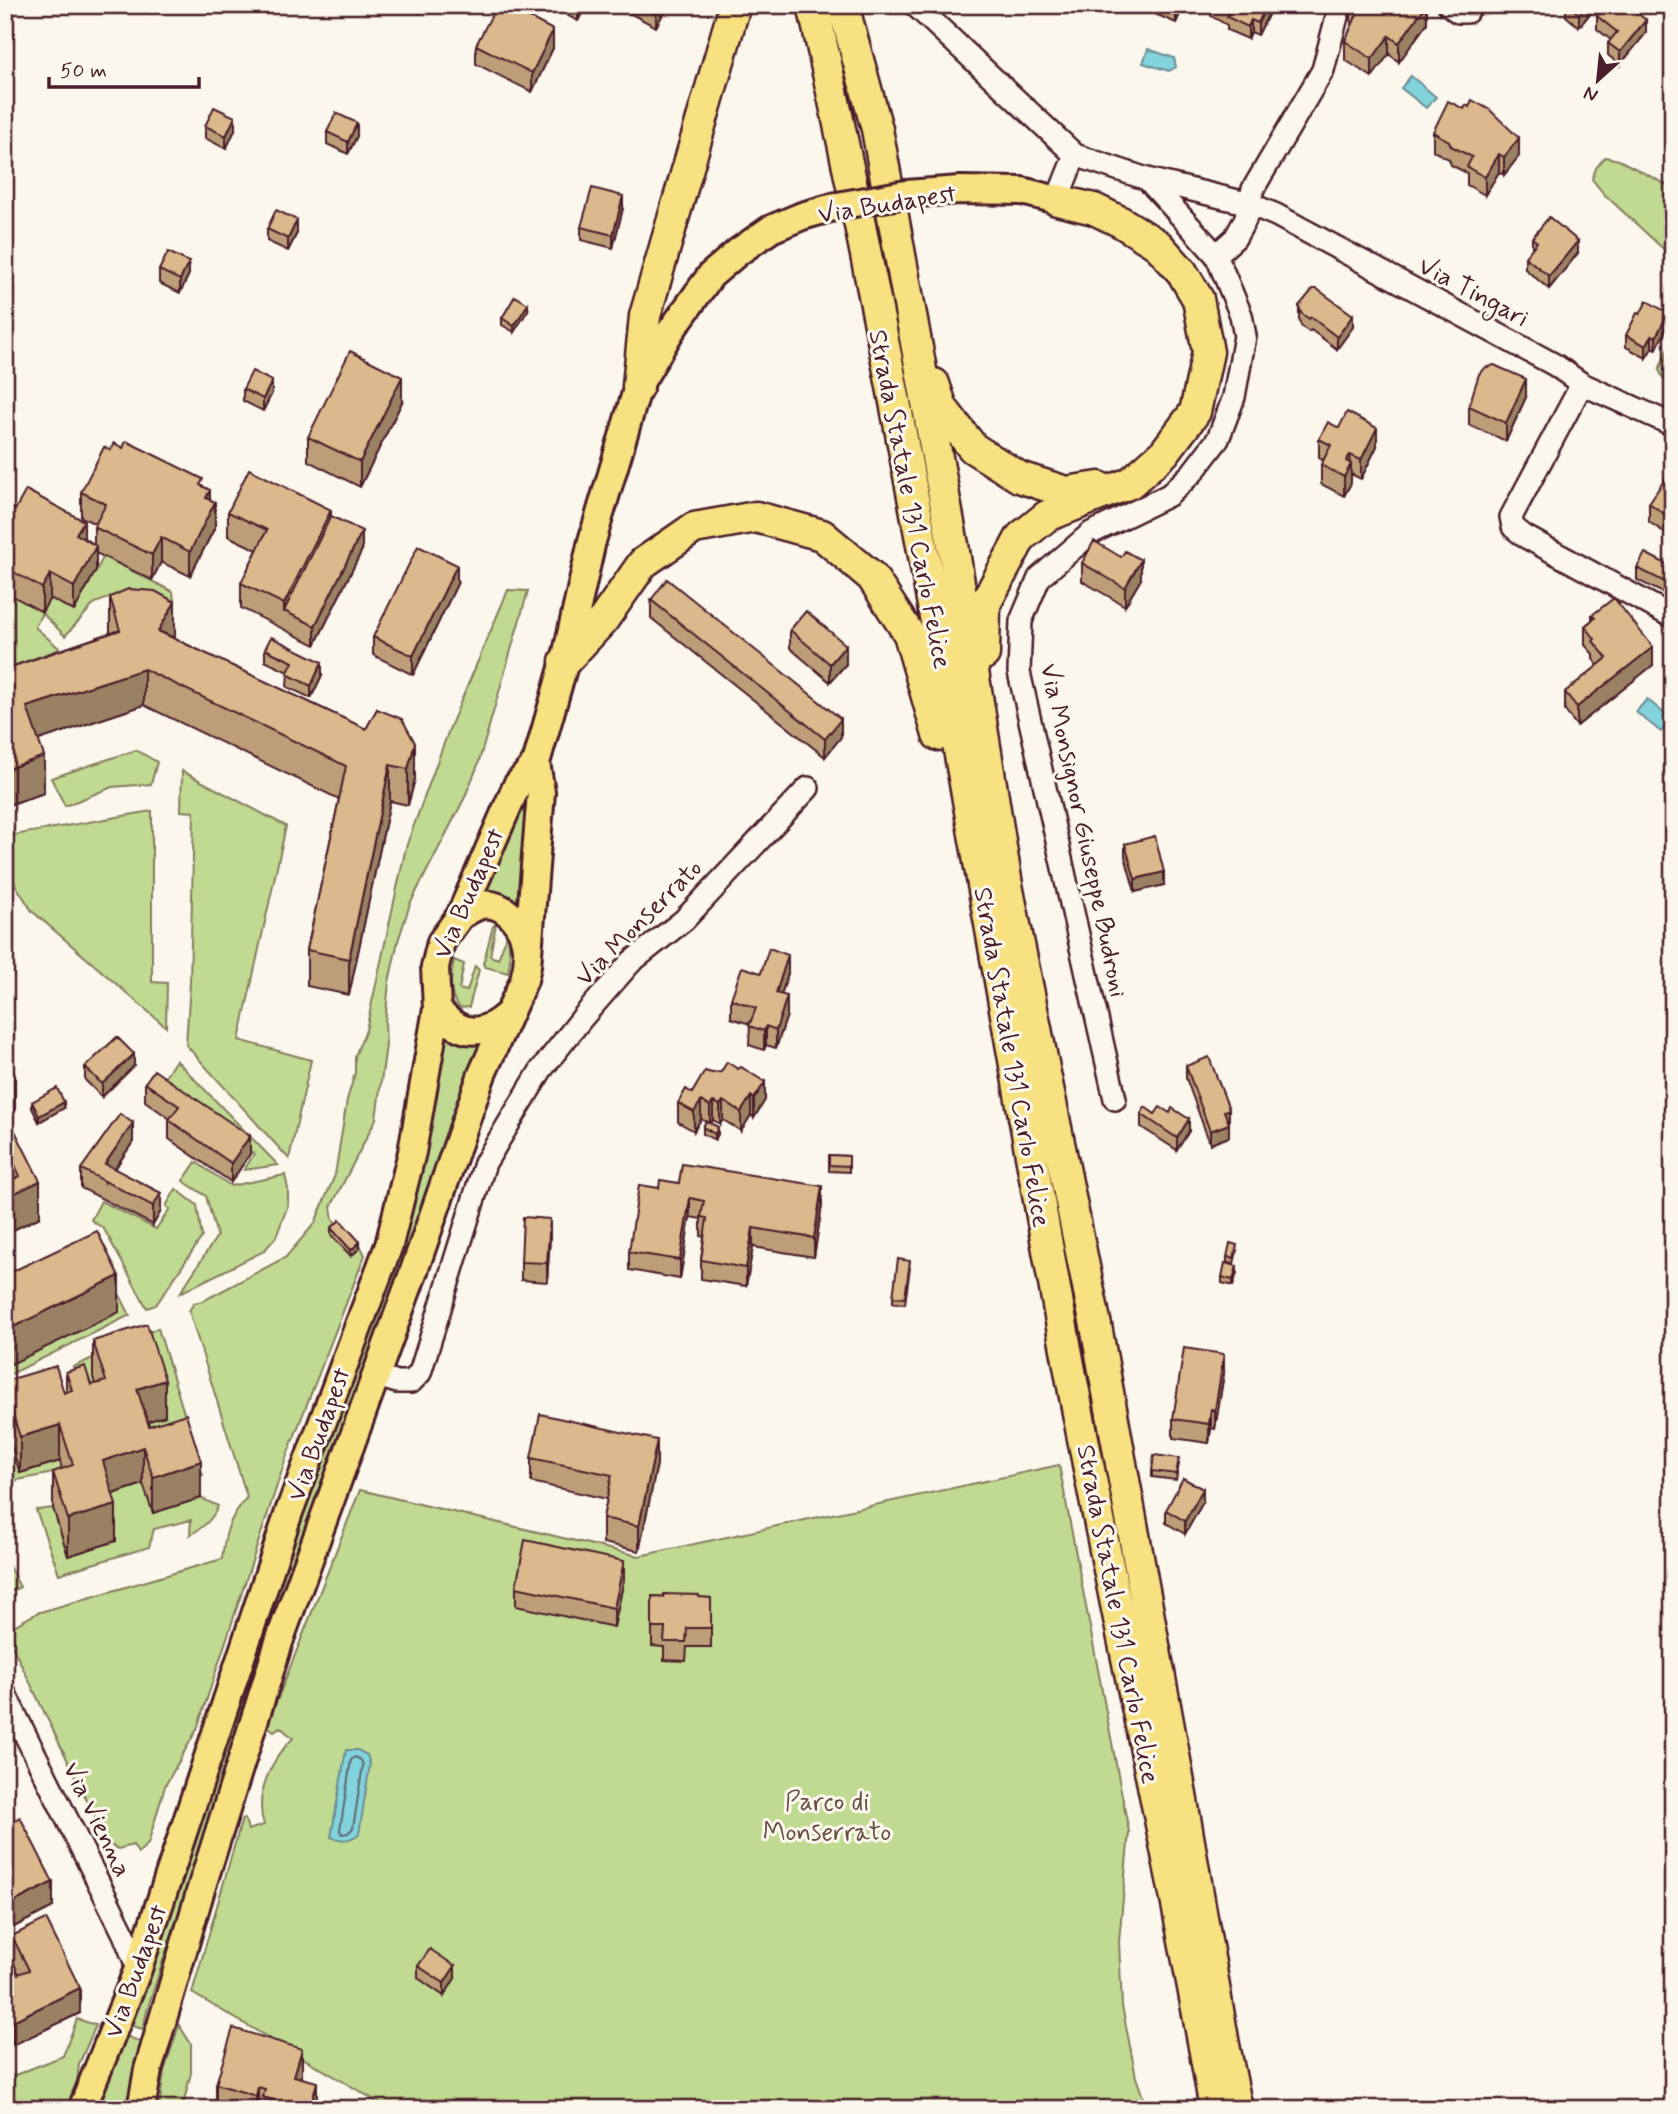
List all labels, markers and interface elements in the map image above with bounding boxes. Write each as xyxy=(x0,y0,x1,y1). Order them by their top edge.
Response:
scale bar xyxy=(49,46,200,90)
north arrow xyxy=(1562,46,1632,116)
text: 50 m xyxy=(60,57,107,85)
text: N xyxy=(1580,80,1602,108)
street label: Via Budapest xyxy=(816,177,959,233)
street label: Via Tingari xyxy=(1411,249,1534,338)
street label: Strada Statale 131 Carlo Felice xyxy=(859,327,959,672)
street label: Via Monsignor Giuseppe Budroni xyxy=(1031,660,1135,1000)
street label: Via Budapest xyxy=(426,823,514,965)
street label: Via Monserrato xyxy=(569,853,710,994)
street label: Strada Statale 131 Carlo Felice xyxy=(964,885,1058,1230)
street label: Via Budapest xyxy=(280,1363,360,1506)
street label: Strada Statale 131 Carlo Felice xyxy=(1067,1442,1167,1787)
street label: Via Vienna xyxy=(54,1757,139,1883)
park label: Parco di Monserrato xyxy=(763,1786,891,1850)
street label: Via Budapest xyxy=(97,1900,177,2043)

